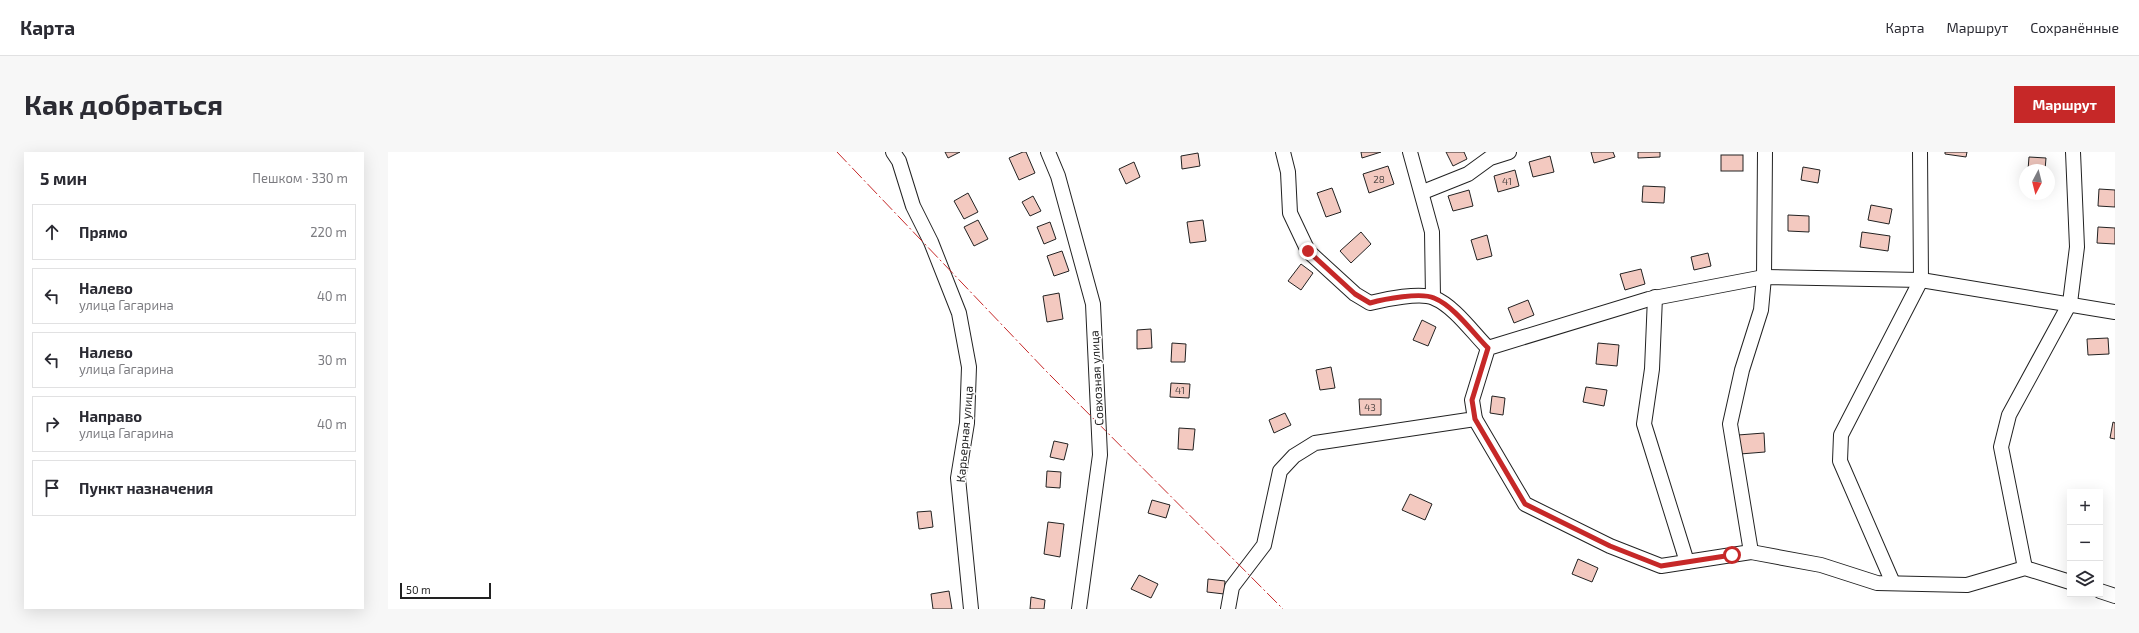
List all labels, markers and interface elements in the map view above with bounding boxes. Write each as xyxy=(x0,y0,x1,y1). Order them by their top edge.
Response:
text: Карта xyxy=(20,16,75,39)
text: Карта xyxy=(1886,19,1924,36)
text: Маршрут xyxy=(1946,19,2008,36)
text: Сохранённые xyxy=(2030,19,2119,36)
button: Маршрут xyxy=(2014,86,2115,123)
text: Как добраться xyxy=(24,87,223,121)
north arrow xyxy=(2019,164,2055,200)
text: 5 мин xyxy=(40,168,87,188)
text: Пешком · 330 m xyxy=(252,170,348,186)
house number: 28 xyxy=(1373,173,1385,185)
house number: 41 xyxy=(1502,175,1512,187)
icon: ahead xyxy=(41,221,63,243)
text: Прямо xyxy=(79,223,128,241)
text: 220 m xyxy=(310,224,347,240)
route end xyxy=(1299,242,1317,260)
text: Налево xyxy=(79,279,133,297)
icon: left xyxy=(41,285,63,307)
text: 40 m xyxy=(317,288,347,304)
text: улица Гагарина xyxy=(79,297,174,313)
street label: Совхозная улица xyxy=(1087,330,1106,426)
text: Налево xyxy=(79,343,133,361)
icon: left xyxy=(41,349,63,371)
text: 30 m xyxy=(318,352,347,368)
text: улица Гагарина xyxy=(79,361,174,377)
house number: 41 xyxy=(1175,384,1185,396)
street label: Карьерная улица xyxy=(953,385,976,483)
house number: 43 xyxy=(1364,401,1376,413)
text: Направо xyxy=(79,407,142,425)
icon: right xyxy=(41,413,63,435)
text: 40 m xyxy=(317,416,347,432)
text: улица Гагарина xyxy=(79,425,174,441)
icon: arrive xyxy=(41,477,63,499)
text: Пункт назначения xyxy=(79,479,213,497)
map controls xyxy=(2067,489,2103,597)
button: + xyxy=(2067,489,2103,525)
button: − xyxy=(2067,525,2103,561)
route start xyxy=(1723,546,1741,564)
button: layers xyxy=(2067,561,2103,597)
scale bar xyxy=(400,581,491,600)
text: 50 m xyxy=(406,583,431,596)

